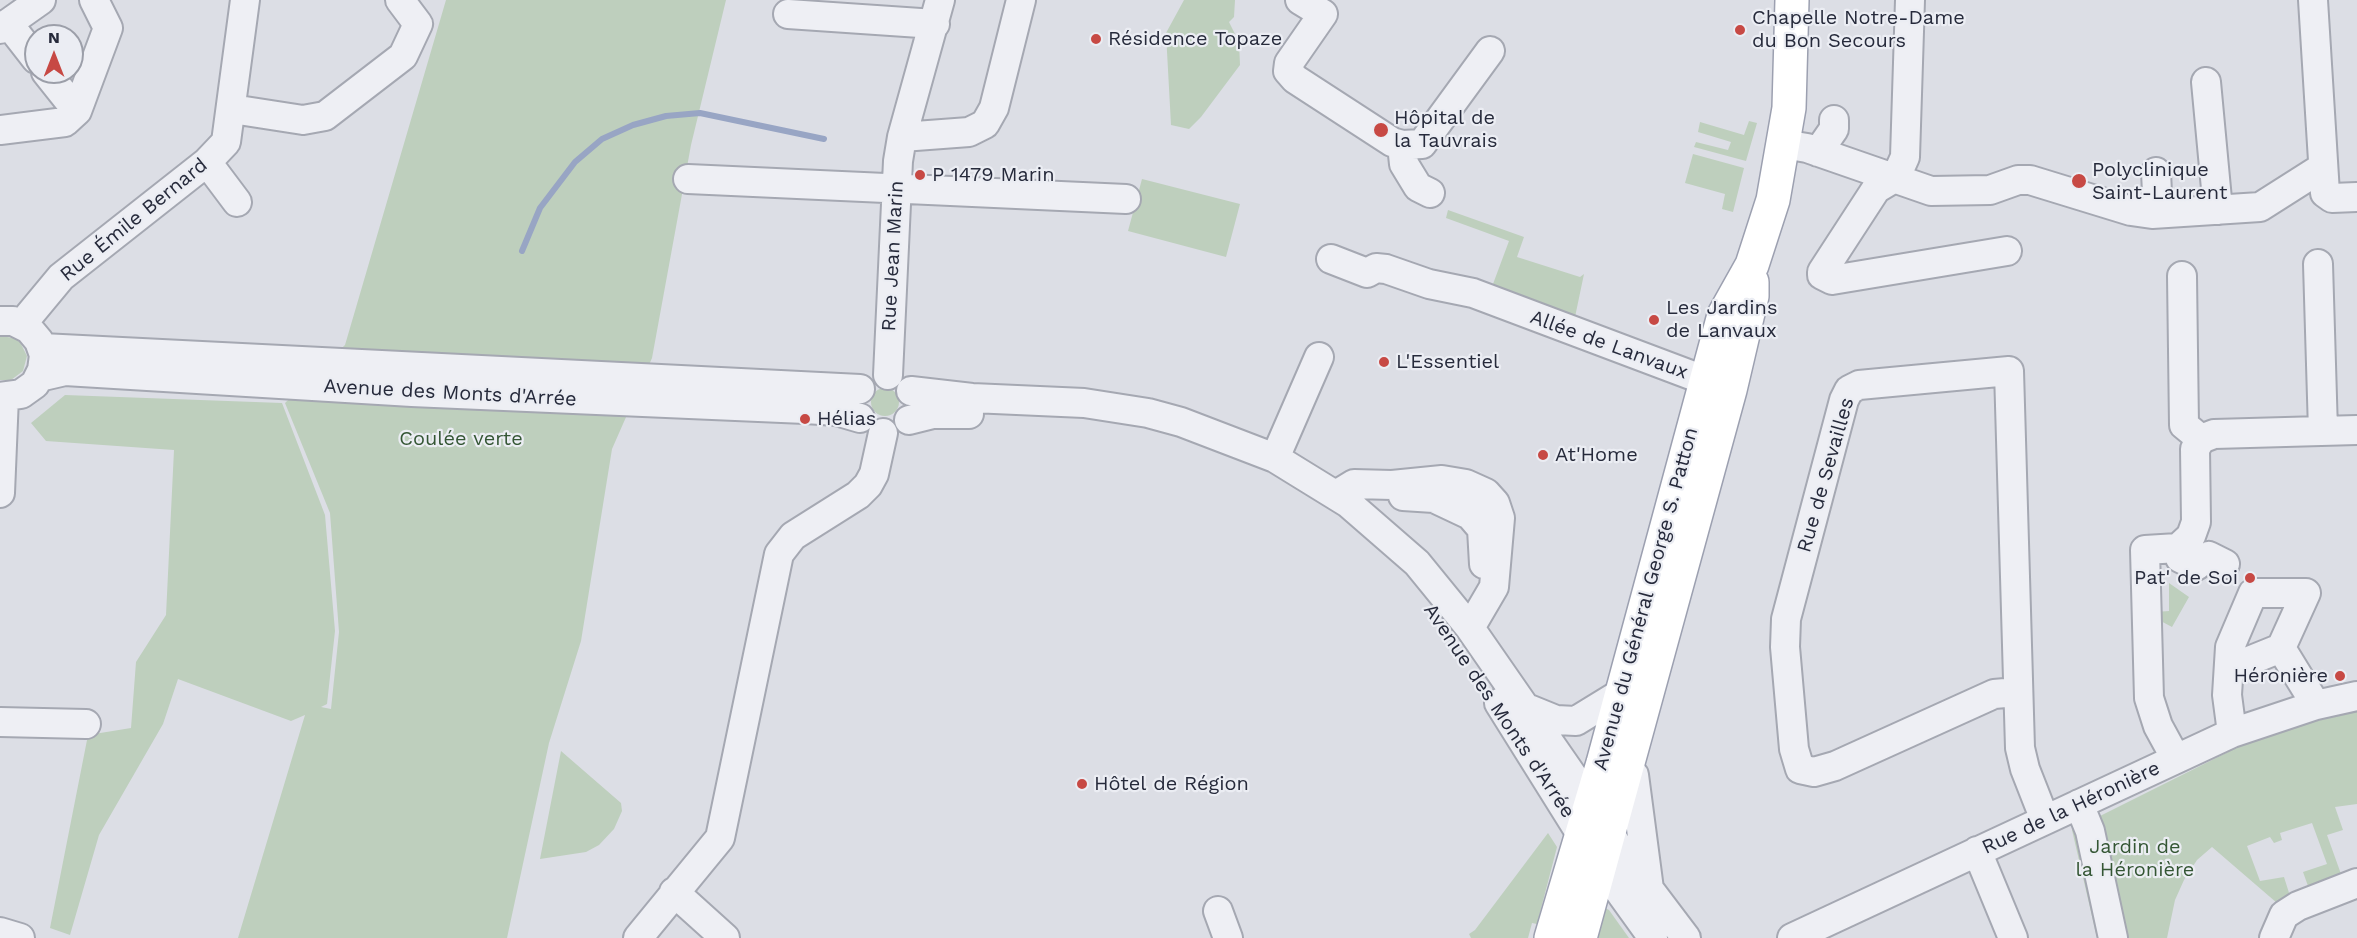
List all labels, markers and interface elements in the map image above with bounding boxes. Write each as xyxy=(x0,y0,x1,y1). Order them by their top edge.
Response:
place label: Chapelle Notre-Dame du Bon Secours xyxy=(1752,6,1965,53)
marker: Chapelle Notre-Dame du Bon Secours xyxy=(1733,23,1747,37)
north arrow xyxy=(24,24,84,84)
place label: Résidence Topaze xyxy=(1108,27,1282,51)
text: N xyxy=(48,28,60,47)
marker: Résidence Topaze xyxy=(1089,32,1103,46)
place label: Hôpital de la Tauvrais xyxy=(1394,106,1497,153)
marker: Hôpital de la Tauvrais xyxy=(1372,121,1390,139)
street label: Rue Émile Bernard xyxy=(56,153,212,287)
place label: Polyclinique Saint-Laurent xyxy=(2092,158,2227,205)
place label: P 1479 Marin xyxy=(932,163,1055,187)
marker: P 1479 Marin xyxy=(913,168,927,182)
marker: Polyclinique Saint-Laurent xyxy=(2070,172,2088,190)
street label: Rue Jean Marin xyxy=(877,180,909,332)
place label: Les Jardins de Lanvaux xyxy=(1666,296,1777,343)
street label: Allée de Lanvaux xyxy=(1527,305,1691,385)
marker: Les Jardins de Lanvaux xyxy=(1647,313,1661,327)
place label: L'Essentiel xyxy=(1396,350,1499,374)
marker: L'Essentiel xyxy=(1377,355,1391,369)
street label: Avenue des Monts d'Arrée xyxy=(323,374,577,412)
street label: Rue de Sevailles xyxy=(1792,395,1860,555)
place label: Hélias xyxy=(817,407,876,431)
marker: Hélias xyxy=(798,412,812,426)
street label: Avenue du Général George S. Patton xyxy=(1589,425,1703,773)
park label: Coulée verte xyxy=(399,427,523,451)
place label: At'Home xyxy=(1555,443,1638,467)
marker: At'Home xyxy=(1536,448,1550,462)
place label: Pat' de Soi xyxy=(2134,566,2238,590)
marker: Pat' de Soi xyxy=(2243,571,2257,585)
street label: Avenue des Monts d'Arrée xyxy=(1418,599,1580,823)
place label: Héronière xyxy=(2233,664,2328,688)
marker: Héronière xyxy=(2333,669,2347,683)
street label: Rue de la Héronière xyxy=(1978,756,2164,860)
place label: Hôtel de Région xyxy=(1094,772,1249,796)
marker: Hôtel de Région xyxy=(1075,777,1089,791)
park label: Jardin de la Héronière xyxy=(2076,835,2194,882)

